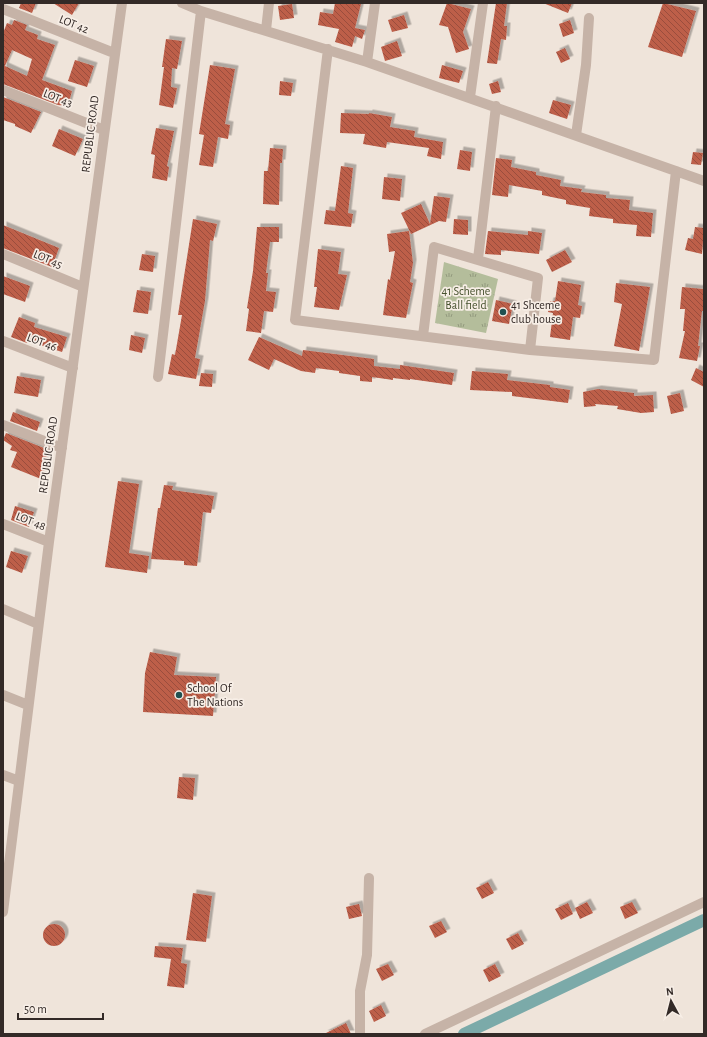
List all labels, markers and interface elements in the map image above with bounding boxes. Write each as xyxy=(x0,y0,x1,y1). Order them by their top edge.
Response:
street label: LOT 42 xyxy=(57,13,91,36)
street label: LOT 43 xyxy=(42,87,74,109)
street label: REPUBLIC ROAD xyxy=(79,95,101,173)
street label: LOT 45 xyxy=(32,248,64,270)
park label: 41 Scheme Ball field xyxy=(442,285,490,311)
place label: 41 Shceme club house xyxy=(511,299,561,325)
marker: 41 Shceme club house xyxy=(498,307,508,317)
street label: LOT 46 xyxy=(25,331,59,353)
street label: REPUBLIC ROAD xyxy=(37,416,59,494)
street label: LOT 48 xyxy=(14,510,48,532)
place label: School Of The Nations xyxy=(187,682,243,708)
marker: School Of The Nations xyxy=(174,690,184,700)
north arrow xyxy=(651,981,691,1021)
text: N xyxy=(665,986,674,997)
scale bar xyxy=(18,995,103,1021)
text: 50 m xyxy=(24,1003,47,1015)

